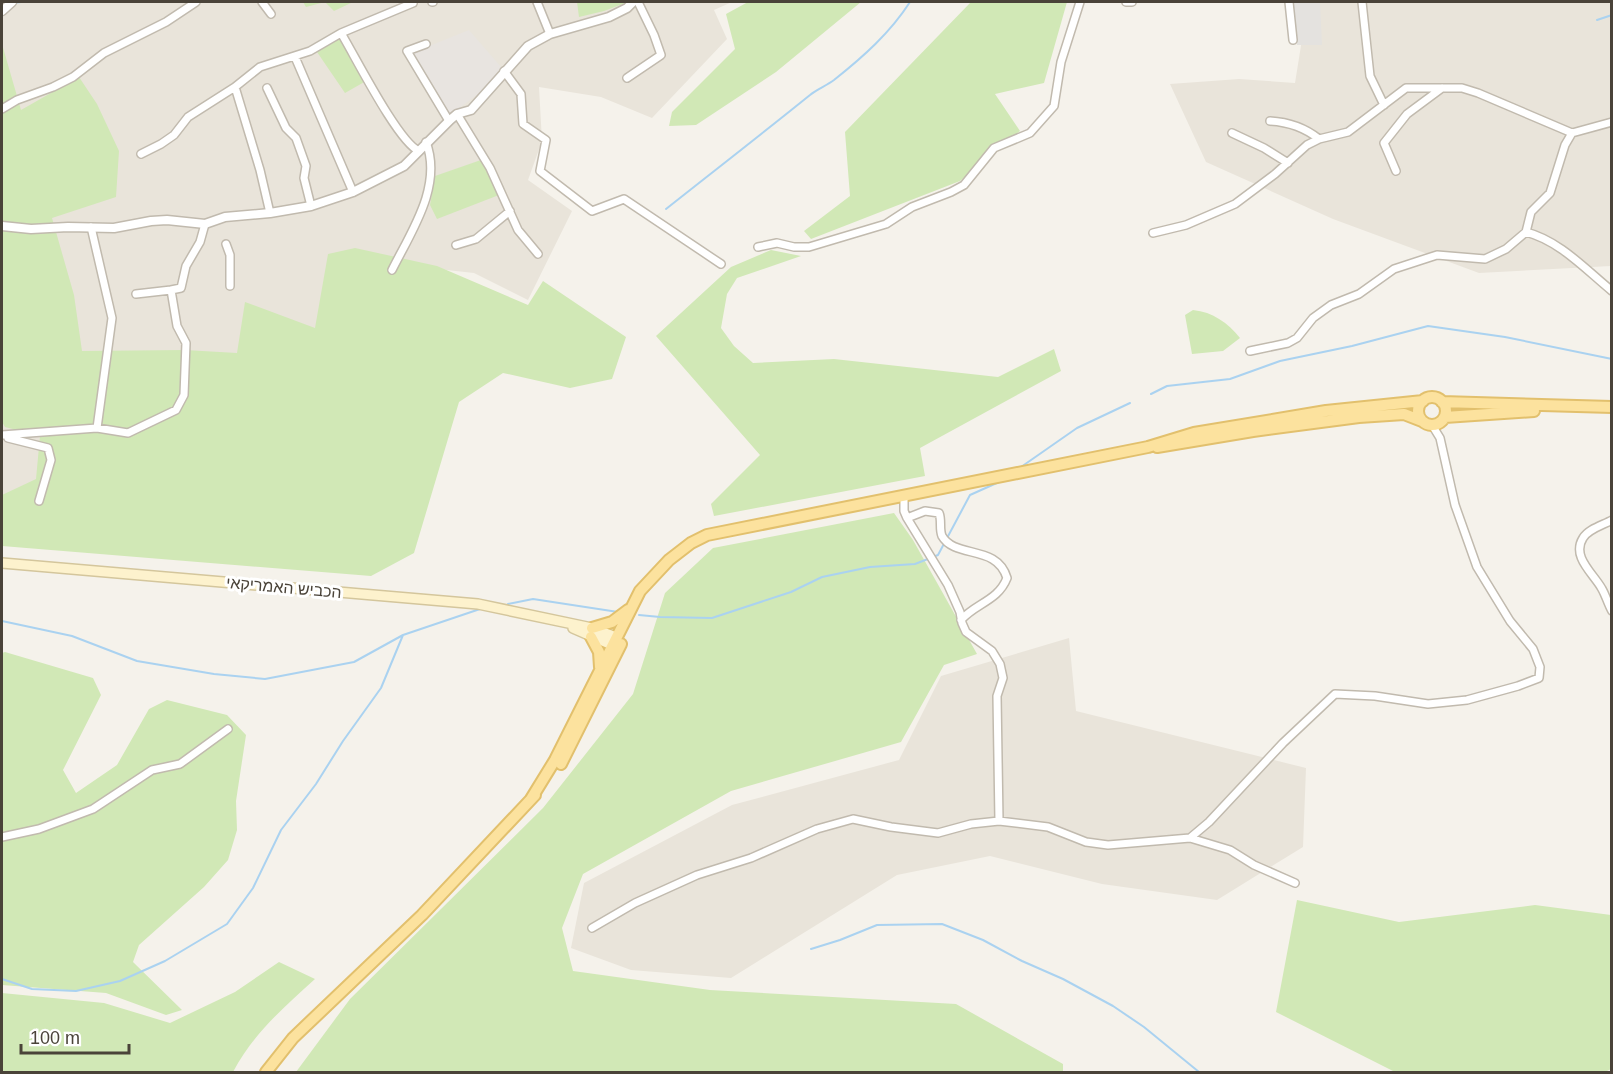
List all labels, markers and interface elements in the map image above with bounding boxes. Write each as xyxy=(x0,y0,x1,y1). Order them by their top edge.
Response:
street label: הכביש האמריקאי xyxy=(225,574,342,601)
scale bar xyxy=(21,1017,129,1055)
text: 100 m xyxy=(30,1028,80,1048)

